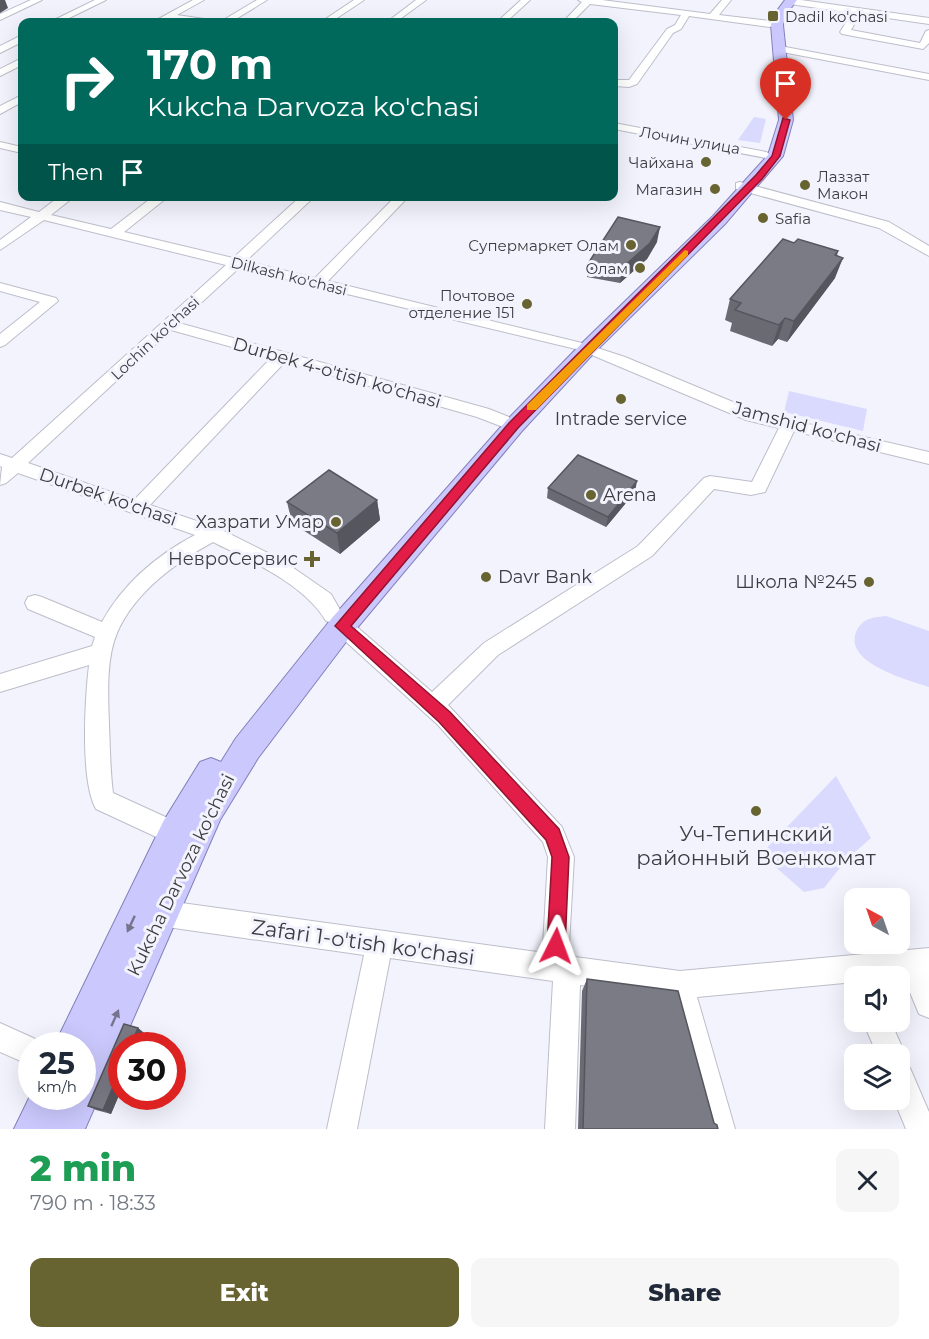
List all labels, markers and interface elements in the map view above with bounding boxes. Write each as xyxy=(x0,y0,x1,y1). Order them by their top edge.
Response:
place label: Dadil ko'chasi xyxy=(785,7,888,26)
marker: Dadil ko'chasi xyxy=(766,9,780,23)
text: 170 m xyxy=(147,38,273,90)
icon: right xyxy=(48,42,126,120)
pin xyxy=(760,58,811,120)
icon: arrive xyxy=(769,67,802,100)
text: Kukcha Darvoza ko'chasi xyxy=(147,90,480,123)
street label: Лочин улица xyxy=(638,122,742,158)
place label: Чайхана xyxy=(629,153,694,172)
marker: Чайхана xyxy=(699,155,713,169)
icon: arrive xyxy=(116,156,149,189)
text: Then xyxy=(48,159,104,186)
place label: Лаззат Макон xyxy=(817,167,870,203)
marker: Лаззат Макон xyxy=(798,178,812,192)
place label: Магазин xyxy=(635,180,703,199)
marker: Магазин xyxy=(708,182,722,196)
place label: Safia xyxy=(775,209,811,228)
marker: Safia xyxy=(756,211,770,225)
place label: Супермаркет Олам xyxy=(468,236,619,255)
marker: Супермаркет Олам xyxy=(624,238,638,252)
street label: Dilkash ko'chasi xyxy=(229,252,349,300)
place label: Олам xyxy=(585,259,628,278)
marker: Олам xyxy=(633,261,647,275)
place label: Почтовое отделение 151 xyxy=(409,286,515,322)
street label: Lochin ko'chasi xyxy=(107,292,203,384)
marker: Почтовое отделение 151 xyxy=(520,297,534,311)
street label: Durbek 4-o'tish ko'chasi xyxy=(230,333,444,413)
marker: Intrade service xyxy=(614,392,628,406)
street label: Jamshid ko'chasi xyxy=(729,396,884,457)
place label: Intrade service xyxy=(555,408,687,430)
street label: Durbek ko'chasi xyxy=(36,463,180,531)
place label: Arena xyxy=(603,484,657,506)
marker: Arena xyxy=(584,488,598,502)
place label: Хазрати Умар xyxy=(195,511,324,533)
marker: Хазрати Умар xyxy=(329,515,343,529)
place label: НевроСервис xyxy=(168,548,298,570)
marker: НевроСервис xyxy=(303,550,321,568)
place label: Davr Bank xyxy=(498,566,592,588)
marker: Davr Bank xyxy=(479,570,493,584)
place label: Школа №245 xyxy=(735,571,857,593)
marker: Школа №245 xyxy=(862,575,876,589)
street label: Kukcha Darvoza ko'chasi xyxy=(123,771,239,979)
marker: Уч-Тепинский районный Военкомат xyxy=(749,804,763,818)
place label: Уч-Тепинский районный Военкомат xyxy=(636,821,876,870)
north arrow xyxy=(844,888,910,954)
map controls xyxy=(844,888,910,1110)
street label: Zafari 1-o'tish ko'chasi xyxy=(250,914,476,970)
position arrow xyxy=(524,914,588,978)
one-way arrow xyxy=(127,916,136,933)
button: sound xyxy=(844,966,910,1032)
one-way arrow xyxy=(110,1008,120,1026)
speed limit sign: 30 xyxy=(108,1032,186,1110)
button: layers xyxy=(844,1044,910,1110)
text: 25 xyxy=(39,1045,75,1082)
text: km/h xyxy=(37,1077,77,1096)
text: 2 min xyxy=(30,1146,136,1190)
button: close xyxy=(836,1149,899,1212)
text: 790 m · 18:33 xyxy=(30,1191,156,1215)
button: Exit xyxy=(30,1258,459,1327)
button: Share xyxy=(471,1258,899,1327)

